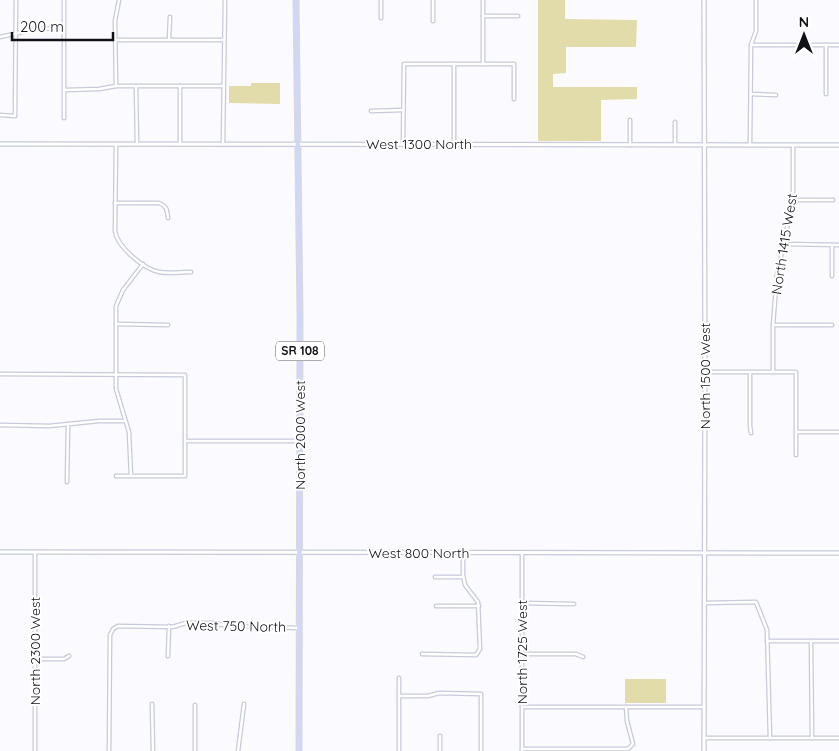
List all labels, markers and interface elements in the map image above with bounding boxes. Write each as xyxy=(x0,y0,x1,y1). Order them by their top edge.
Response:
scale bar xyxy=(12,10,114,42)
north arrow xyxy=(779,10,829,60)
text: N xyxy=(799,13,809,31)
text: 200 m xyxy=(20,17,64,36)
street label: West 1300 North xyxy=(366,135,472,153)
street label: North 1415 West xyxy=(767,192,801,296)
street label: North 1500 West xyxy=(696,323,714,429)
road number: SR 108 xyxy=(276,342,324,361)
street label: North 2000 West xyxy=(291,380,309,490)
street label: West 800 North xyxy=(368,544,470,562)
street label: North 2300 West xyxy=(26,596,44,705)
street label: North 1725 West xyxy=(513,599,531,704)
street label: West 750 North xyxy=(186,616,286,636)

